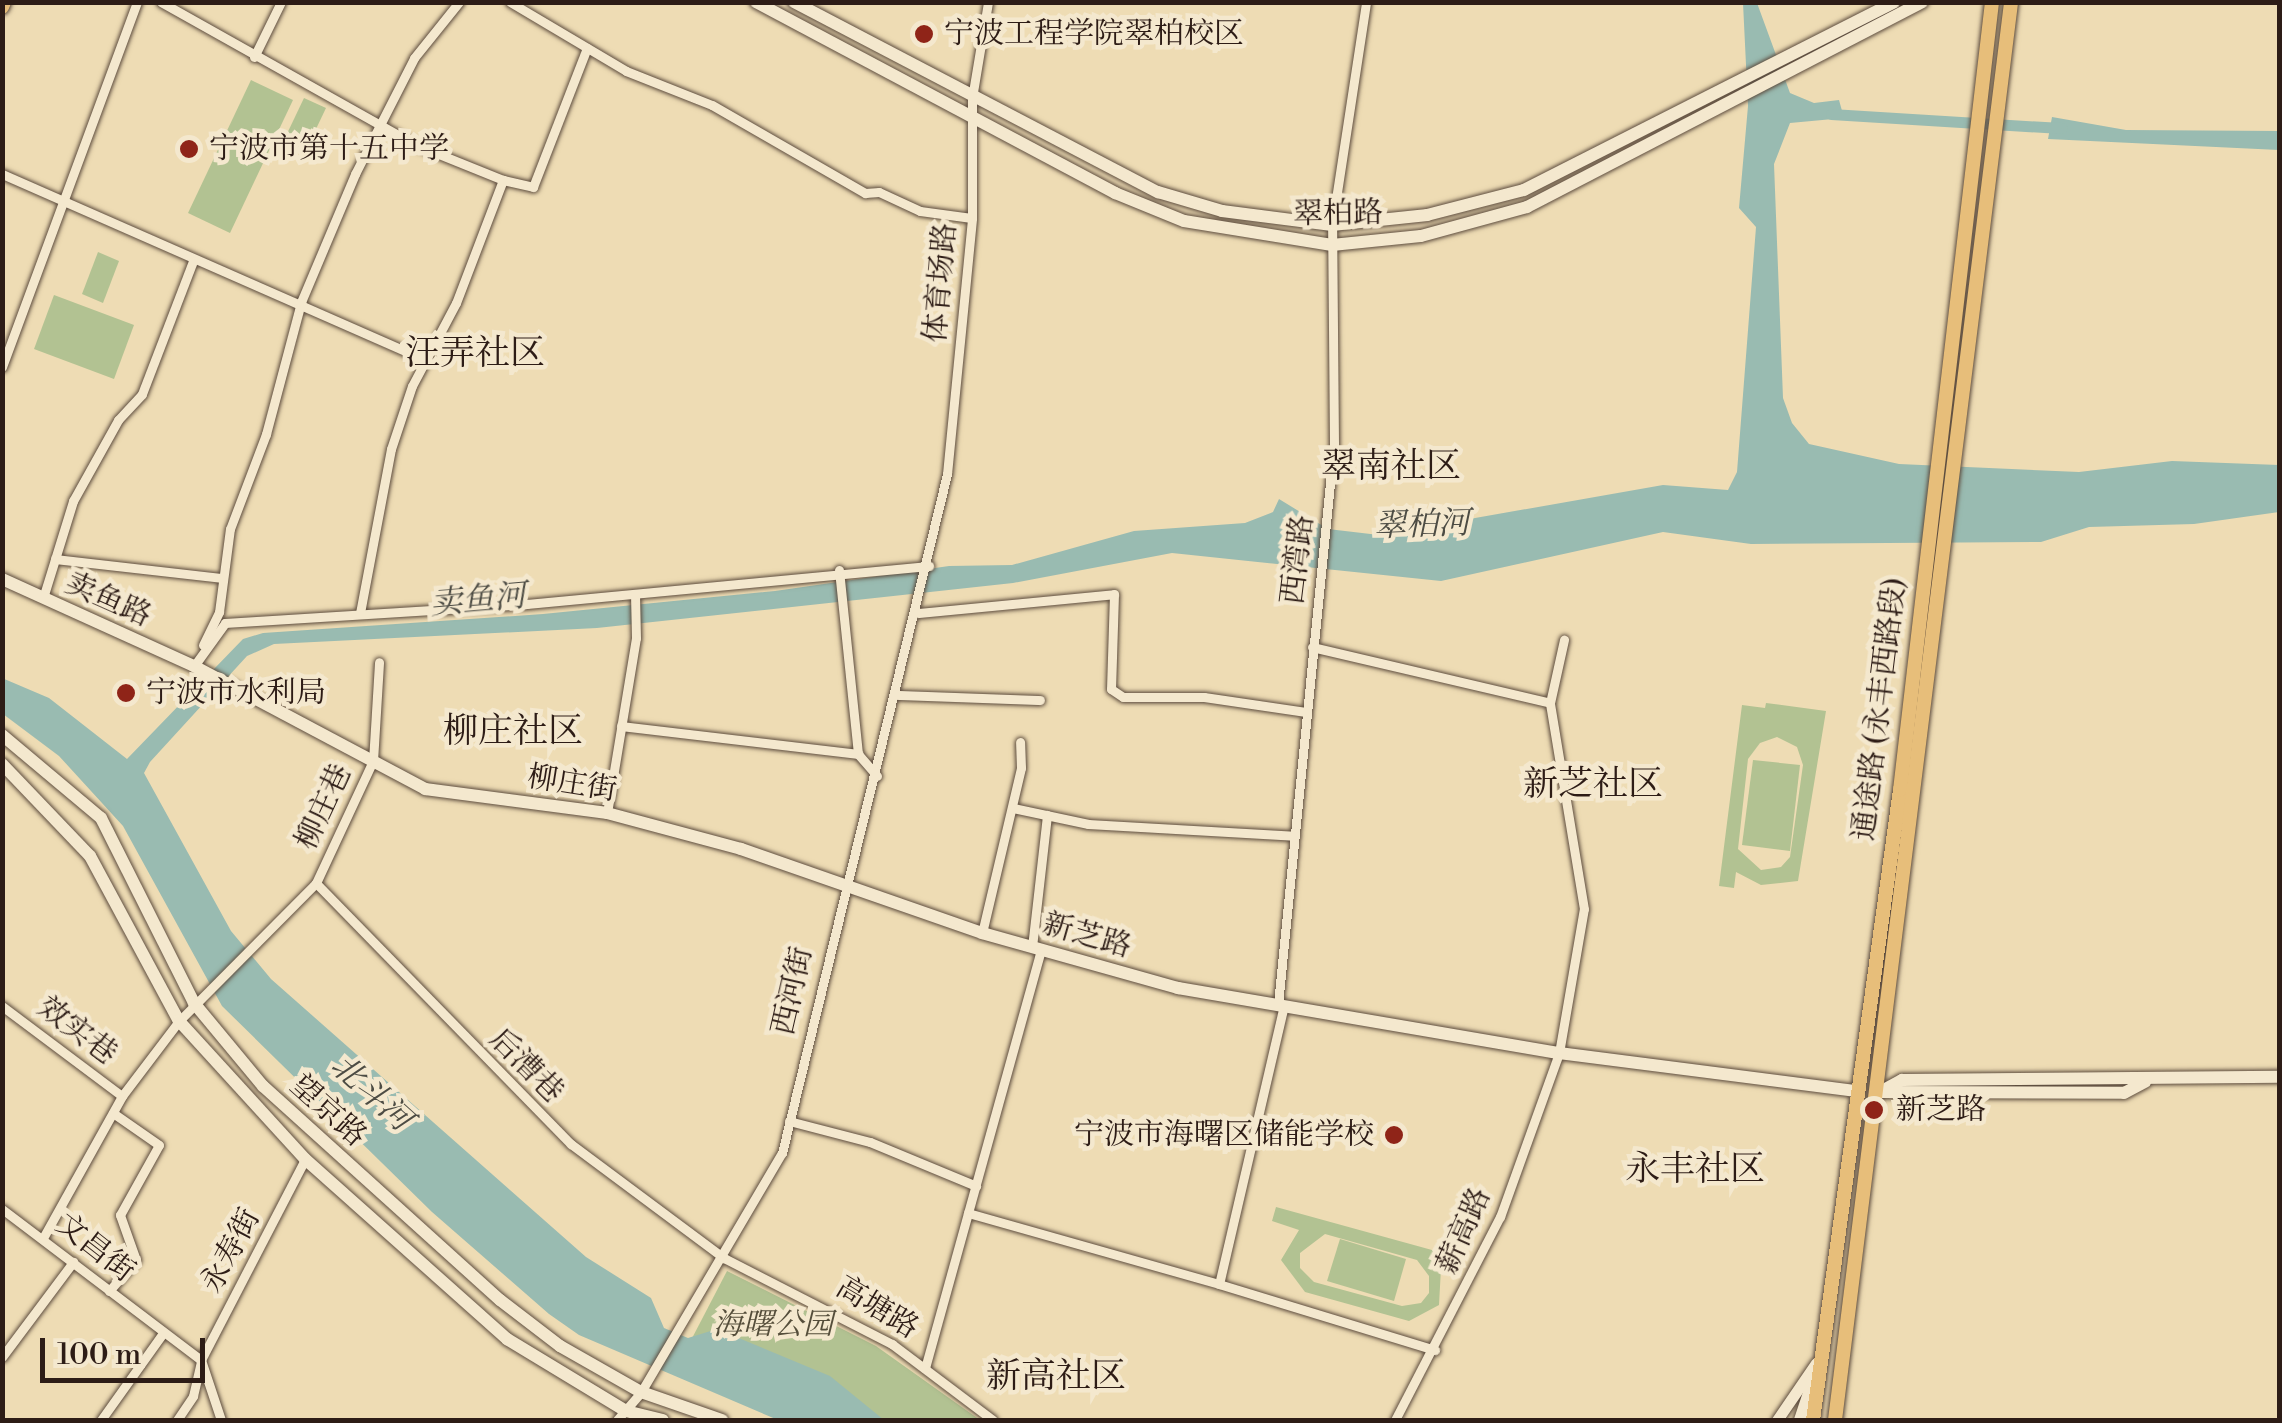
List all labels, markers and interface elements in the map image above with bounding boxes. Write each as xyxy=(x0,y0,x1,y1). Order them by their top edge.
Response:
place label: 宁波工程学院翠柏校区 xyxy=(944,16,1244,52)
marker: 宁波工程学院翠柏校区 xyxy=(913,23,935,45)
place label: 宁波市第十五中学 xyxy=(209,131,449,167)
marker: 宁波市第十五中学 xyxy=(178,138,200,160)
street label: 翠柏路 xyxy=(1293,195,1383,233)
street label: 体育场路 xyxy=(918,222,964,344)
district label: 汪弄社区 xyxy=(405,333,545,375)
district label: 翠南社区 xyxy=(1321,446,1461,488)
water label: 翠柏河 xyxy=(1373,504,1471,546)
street label: 西湾路 xyxy=(1275,513,1321,607)
street label: 卖鱼路 xyxy=(60,565,156,635)
street label: 通途路 (永丰西路段) xyxy=(1846,575,1914,843)
water label: 卖鱼河 xyxy=(429,577,527,623)
place label: 宁波市水利局 xyxy=(146,675,326,711)
marker: 宁波市水利局 xyxy=(115,682,137,704)
district label: 柳庄社区 xyxy=(443,711,583,753)
street label: 柳庄巷 xyxy=(289,759,359,855)
street label: 柳庄街 xyxy=(525,759,619,809)
district label: 新芝社区 xyxy=(1523,764,1663,806)
street label: 新芝路 xyxy=(1039,906,1135,966)
street label: 西河街 xyxy=(765,943,821,1039)
street label: 效实巷 xyxy=(30,990,124,1072)
street label: 后漕巷 xyxy=(481,1021,571,1111)
water label: 北斗河 xyxy=(322,1047,420,1139)
street label: 望京路 xyxy=(283,1068,373,1154)
place label: 新芝路 xyxy=(1896,1092,1986,1128)
marker: 新芝路 xyxy=(1861,1097,1887,1123)
place label: 宁波市海曙区储能学校 xyxy=(1074,1117,1374,1153)
marker: 宁波市海曙区储能学校 xyxy=(1383,1124,1405,1146)
district label: 永丰社区 xyxy=(1625,1149,1765,1191)
street label: 薪高路 xyxy=(1429,1183,1499,1279)
street label: 永寿街 xyxy=(194,1203,268,1299)
street label: 文昌街 xyxy=(48,1206,142,1290)
street label: 高塘路 xyxy=(829,1269,925,1347)
park label: 海曙公园 xyxy=(713,1307,833,1343)
scale bar xyxy=(45,1318,210,1380)
text: 100 m xyxy=(57,1336,141,1374)
district label: 新高社区 xyxy=(986,1356,1126,1398)

